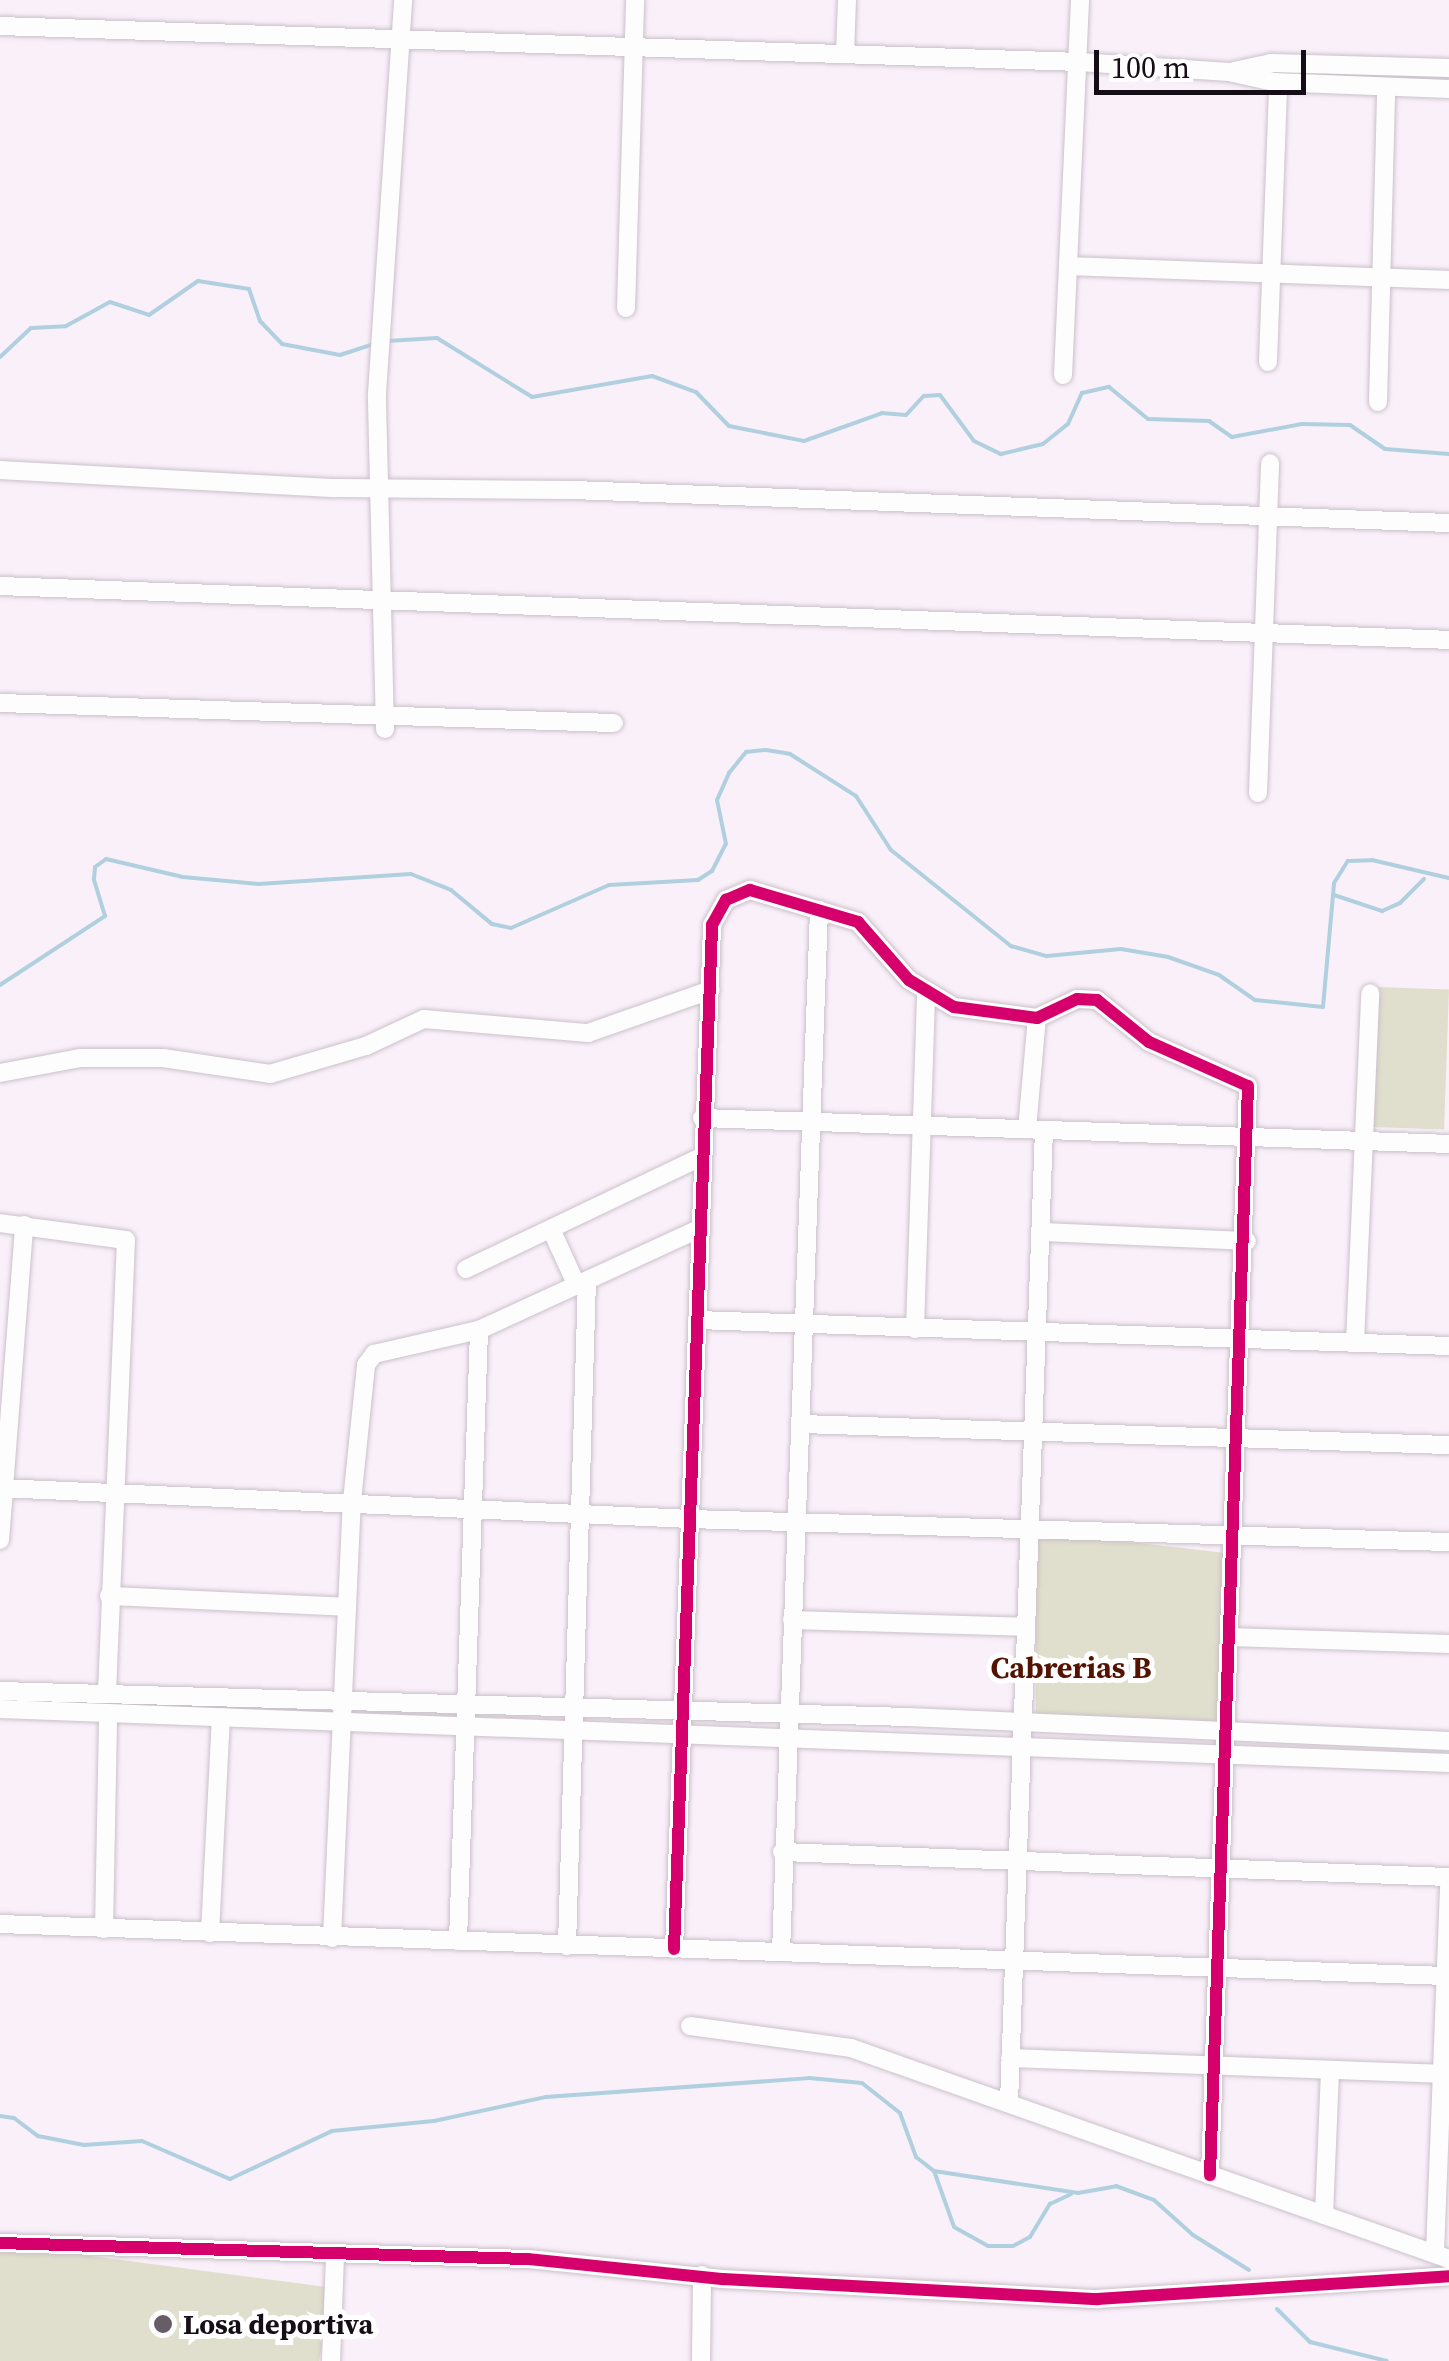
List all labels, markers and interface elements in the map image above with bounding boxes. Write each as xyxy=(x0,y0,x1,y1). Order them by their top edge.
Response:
scale bar xyxy=(1099,30,1312,92)
text: 100 m xyxy=(1111,47,1190,88)
district label: Cabrerias B xyxy=(991,1650,1151,1686)
place label: Losa deportiva xyxy=(183,2307,373,2341)
marker: Losa deportiva xyxy=(152,2313,174,2335)

